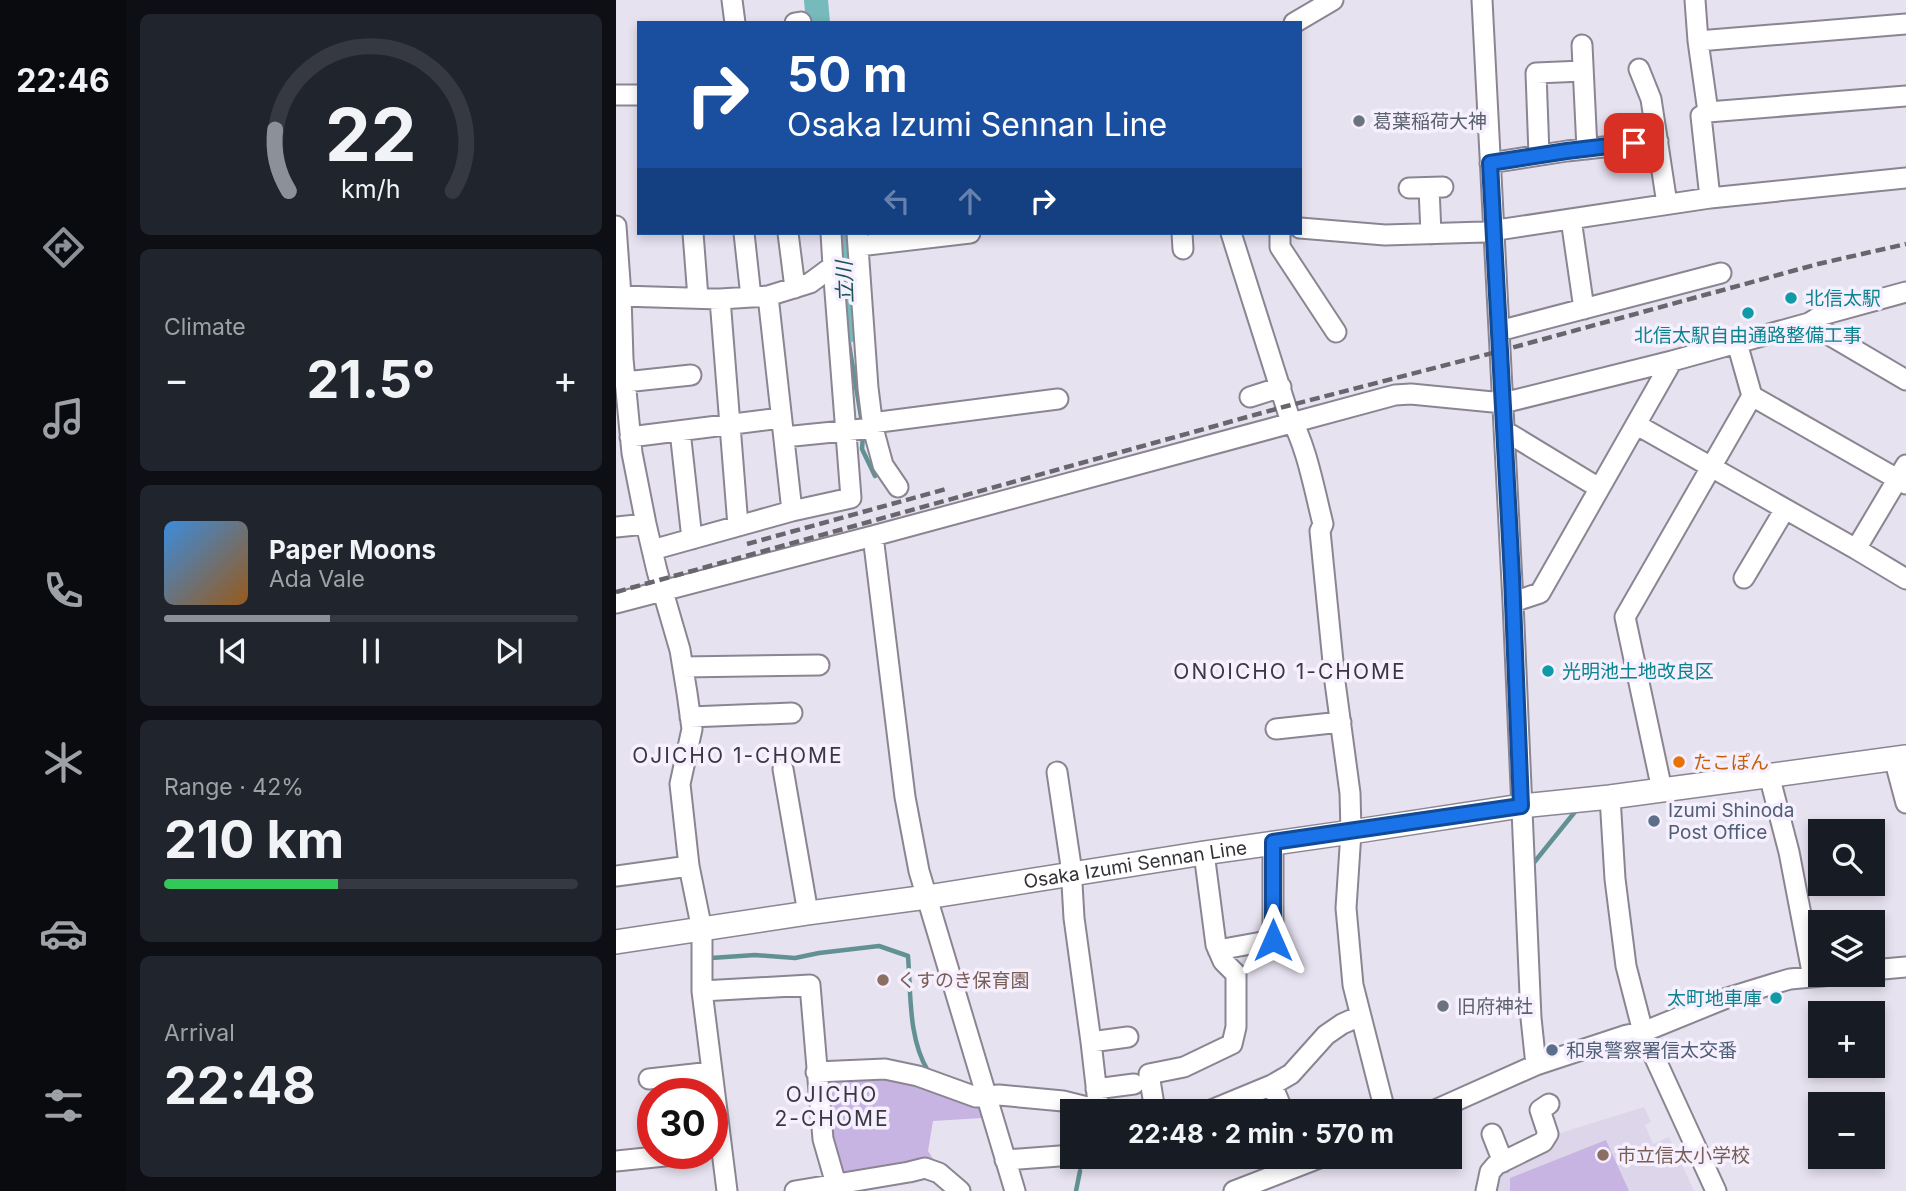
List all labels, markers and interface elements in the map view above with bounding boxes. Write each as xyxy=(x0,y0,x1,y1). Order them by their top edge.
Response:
text: 50 m xyxy=(787,45,908,104)
icon: right xyxy=(672,49,763,140)
text: 22:46 xyxy=(16,61,110,100)
text: 22 xyxy=(325,90,417,179)
text: Osaka Izumi Sennan Line xyxy=(787,105,1167,144)
place label: 葛葉稲荷大神 xyxy=(1373,110,1487,133)
marker: 葛葉稲荷大神 xyxy=(1351,113,1367,129)
pin xyxy=(1604,113,1664,173)
icon: arrive xyxy=(1615,124,1653,162)
text: km/h xyxy=(341,174,401,204)
icon: left xyxy=(878,182,916,220)
icon: ahead xyxy=(951,182,989,220)
icon: right xyxy=(1024,182,1062,220)
icon: directions xyxy=(39,223,88,272)
water label: 立川 xyxy=(831,259,858,303)
place label: 北信太駅 xyxy=(1805,287,1881,310)
marker: 北信太駅 xyxy=(1783,290,1799,306)
marker: 北信太駅自由通路整備工事 xyxy=(1740,305,1756,321)
text: Climate xyxy=(164,313,246,341)
place label: 北信太駅自由通路整備工事 xyxy=(1634,324,1862,347)
text: 21.5° xyxy=(306,348,436,411)
text: − xyxy=(164,356,189,402)
text: + xyxy=(553,356,578,402)
icon: music xyxy=(39,394,88,443)
text: Paper Moons xyxy=(269,534,436,565)
text: Ada Vale xyxy=(269,565,365,593)
icon: phone xyxy=(39,566,88,615)
icon: previous xyxy=(214,632,252,670)
icon: pause xyxy=(352,632,390,670)
icon: next xyxy=(490,632,528,670)
district label: ONOICHO 1-CHOME xyxy=(1173,659,1407,684)
place label: 光明池土地改良区 xyxy=(1562,660,1714,683)
marker: 光明池土地改良区 xyxy=(1540,663,1556,679)
icon: climate xyxy=(39,738,88,787)
district label: OJICHO 1-CHOME xyxy=(632,743,844,768)
place label: たこぽん xyxy=(1693,751,1769,774)
marker: たこぽん xyxy=(1671,754,1687,770)
text: Range · 42% xyxy=(164,773,304,801)
place label: Izumi Shinoda Post Office xyxy=(1668,799,1794,844)
text: 210 km xyxy=(164,808,344,871)
marker: Izumi Shinoda Post Office xyxy=(1646,813,1662,829)
map controls xyxy=(1808,819,1885,1169)
button: search xyxy=(1808,819,1885,896)
street label: Osaka Izumi Sennan Line xyxy=(1022,836,1248,894)
position arrow xyxy=(1236,903,1310,977)
icon: car xyxy=(39,909,88,958)
button: layers xyxy=(1808,910,1885,987)
place label: くすのき保育園 xyxy=(897,969,1029,992)
marker: くすのき保育園 xyxy=(875,972,891,988)
place label: 太町地車庫 xyxy=(1667,987,1762,1010)
marker: 太町地車庫 xyxy=(1768,990,1784,1006)
place label: 旧府神社 xyxy=(1457,995,1533,1018)
marker: 旧府神社 xyxy=(1435,998,1451,1014)
button: + xyxy=(1808,1001,1885,1078)
text: Arrival xyxy=(164,1019,235,1047)
place label: 和泉警察署信太交番 xyxy=(1566,1039,1737,1062)
marker: 和泉警察署信太交番 xyxy=(1544,1042,1560,1058)
text: 22:48 xyxy=(164,1054,316,1117)
speed limit sign: 30 xyxy=(637,1078,728,1169)
icon: filters xyxy=(39,1081,88,1130)
district label: OJICHO 2-CHOME xyxy=(774,1082,890,1131)
button: − xyxy=(1808,1092,1885,1169)
text: 22:48 · 2 min · 570 m xyxy=(1128,1118,1394,1149)
place label: 市立信太小学校 xyxy=(1617,1144,1750,1167)
marker: 市立信太小学校 xyxy=(1595,1147,1611,1163)

